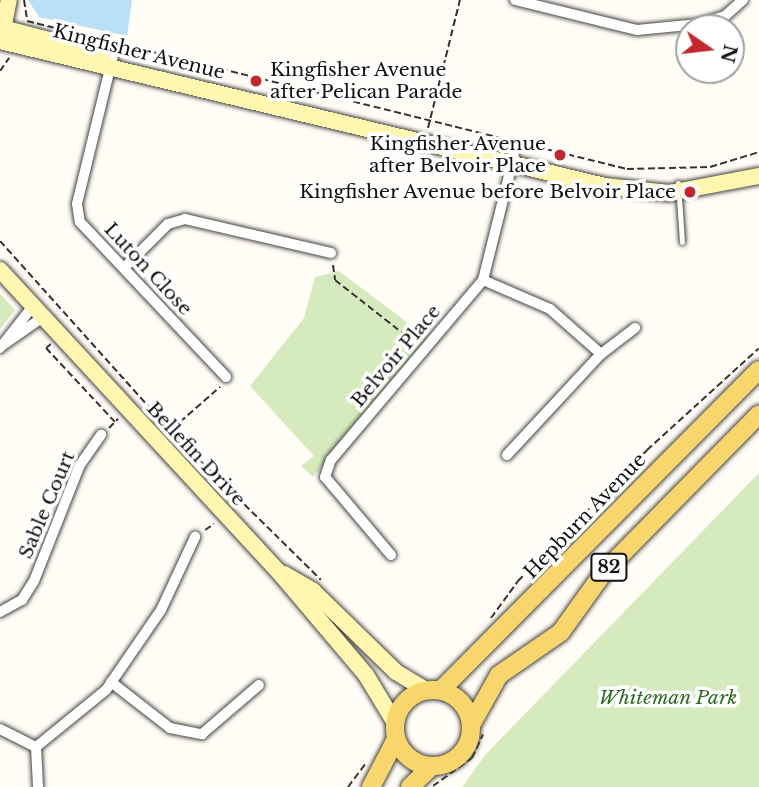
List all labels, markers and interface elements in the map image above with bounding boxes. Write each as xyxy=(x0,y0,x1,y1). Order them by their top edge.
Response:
north arrow xyxy=(675,14,745,84)
street label: Kingfisher Avenue xyxy=(50,19,228,85)
text: N xyxy=(716,42,742,65)
place label: Kingfisher Avenue after Pelican Parade xyxy=(270,59,463,103)
marker: Kingfisher Avenue after Pelican Parade xyxy=(248,73,264,89)
place label: Kingfisher Avenue after Belvoir Place xyxy=(368,133,546,177)
marker: Kingfisher Avenue after Belvoir Place xyxy=(552,147,568,163)
place label: Kingfisher Avenue before Belvoir Place xyxy=(298,181,676,203)
marker: Kingfisher Avenue before Belvoir Place xyxy=(682,184,698,200)
street label: Luton Close xyxy=(99,218,197,320)
street label: Belvoir Place xyxy=(346,300,446,412)
street label: Bellefin Drive xyxy=(142,397,250,511)
street label: Sable Court xyxy=(14,448,80,562)
street label: Hepburn Avenue xyxy=(519,448,651,584)
road number: 82 xyxy=(590,552,628,582)
park label: Whiteman Park xyxy=(598,687,738,709)

